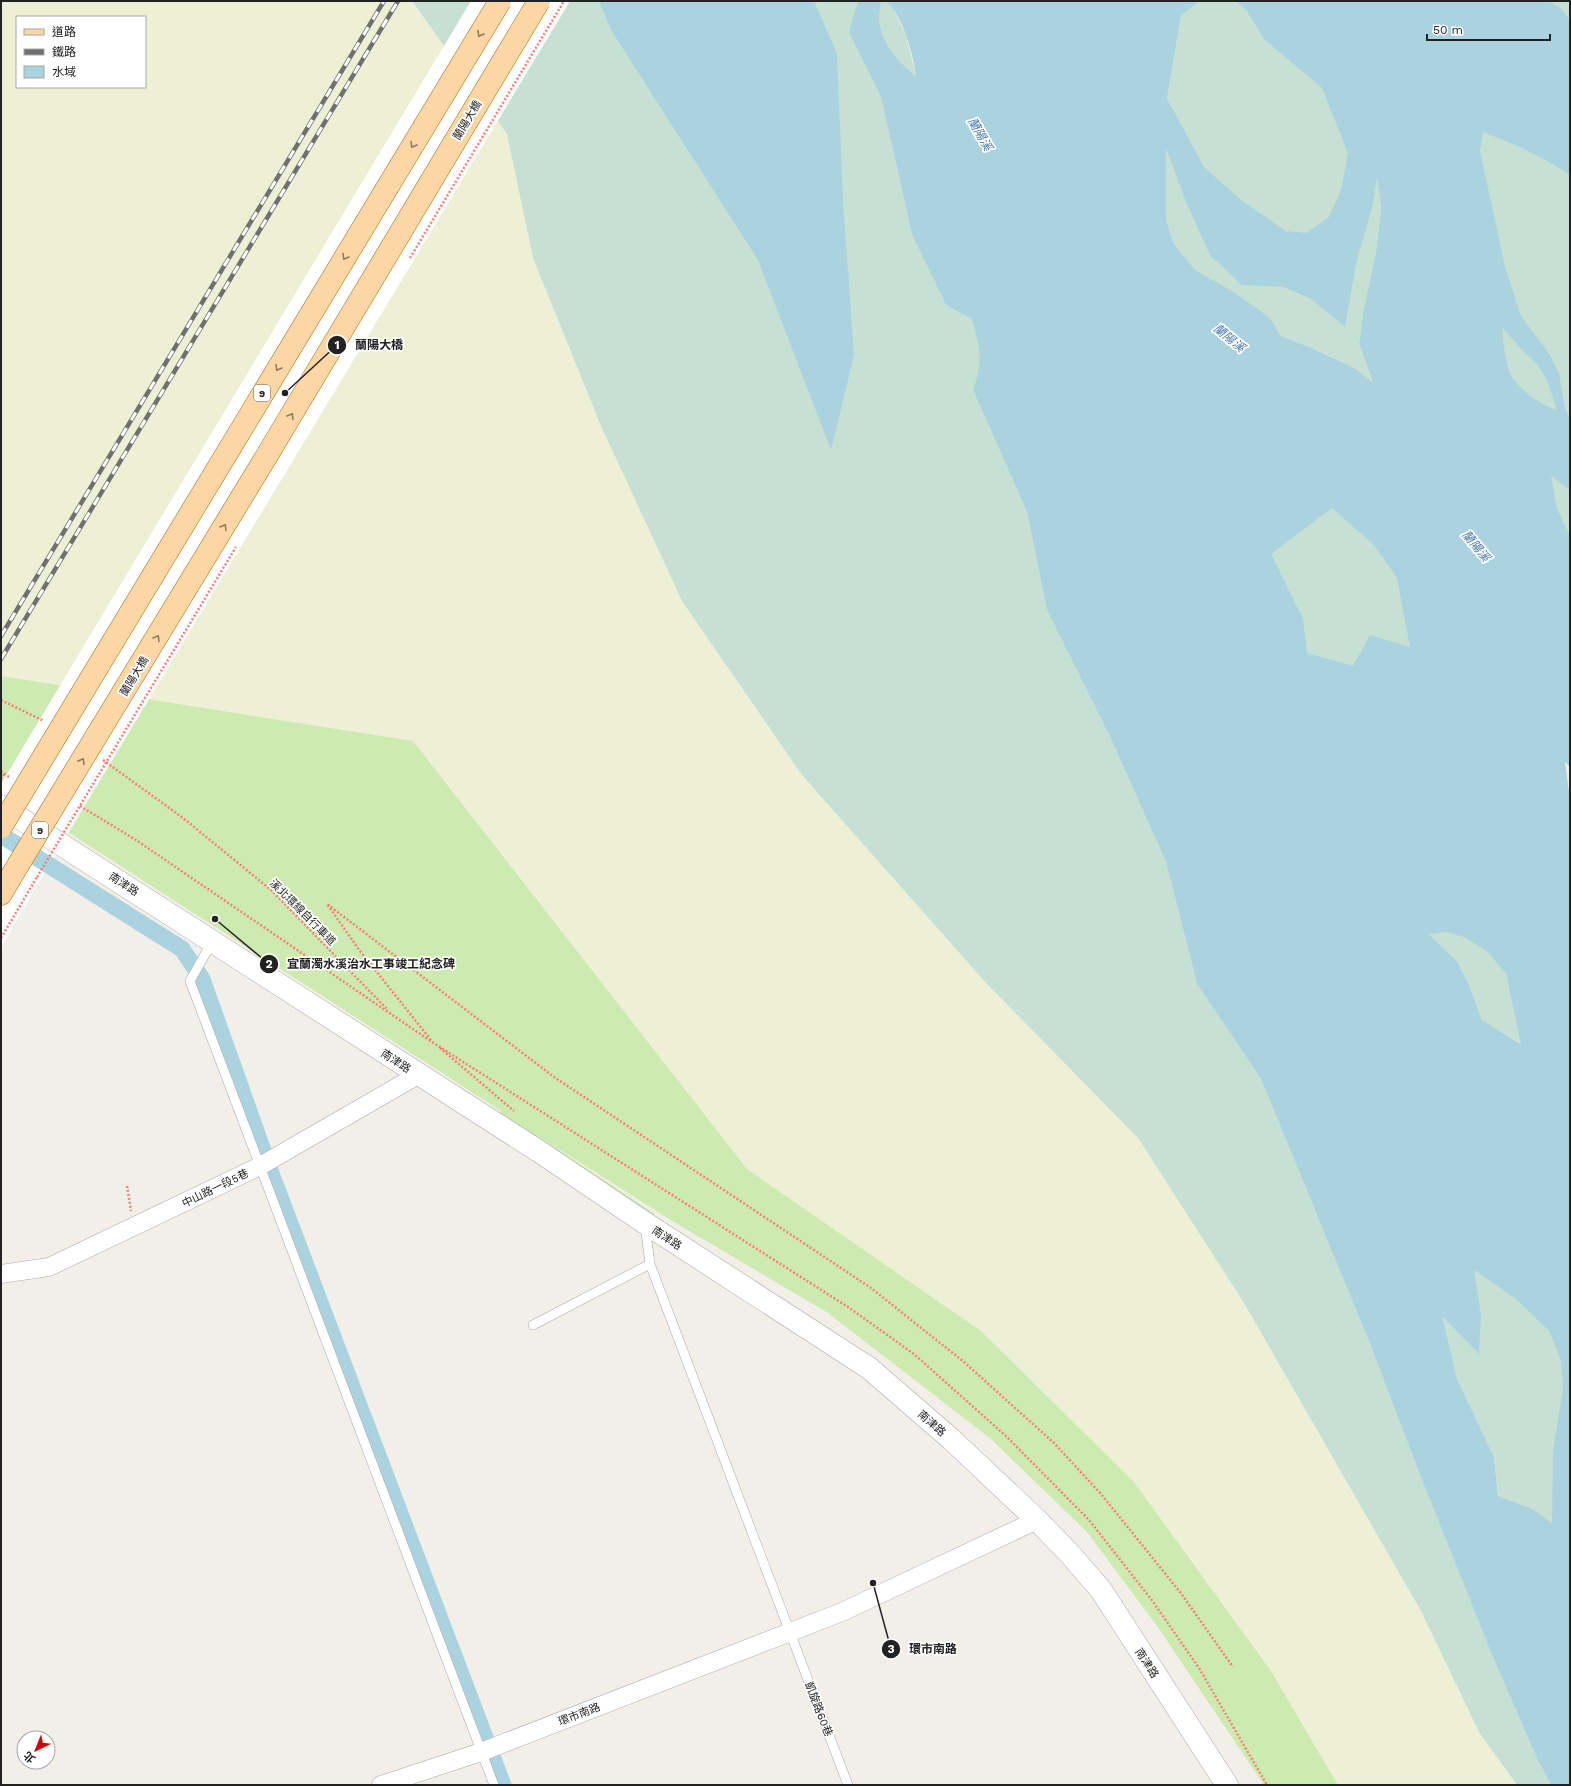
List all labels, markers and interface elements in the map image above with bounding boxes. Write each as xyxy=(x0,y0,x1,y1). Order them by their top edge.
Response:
legend xyxy=(16,16,146,88)
scale bar xyxy=(1427,16,1550,42)
text: 50 m xyxy=(1433,23,1463,37)
text: 道路 xyxy=(52,25,76,39)
one-way arrow xyxy=(478,30,485,37)
text: 鐵路 xyxy=(52,45,76,59)
text: 水域 xyxy=(52,65,76,79)
street label: 蘭陽大橋 xyxy=(451,98,484,142)
water label: 蘭陽溪 xyxy=(965,115,996,155)
one-way arrow xyxy=(410,141,417,148)
one-way arrow xyxy=(343,252,350,259)
water label: 蘭陽溪 xyxy=(1211,321,1249,356)
callout: 蘭陽大橋 xyxy=(327,333,411,357)
text: 1 xyxy=(334,338,340,352)
text: 蘭陽大橋 xyxy=(355,338,404,352)
one-way arrow xyxy=(275,364,282,371)
road number: 9 xyxy=(254,385,270,401)
one-way arrow xyxy=(286,413,294,420)
one-way arrow xyxy=(219,524,227,531)
water label: 蘭陽溪 xyxy=(1459,528,1494,566)
one-way arrow xyxy=(152,635,159,642)
street label: 蘭陽大橋 xyxy=(118,654,151,698)
one-way arrow xyxy=(77,759,84,766)
road number: 9 xyxy=(32,822,48,838)
street label: 南津路 xyxy=(106,870,141,899)
street label: 溪北環線自行車道 xyxy=(267,877,338,948)
callout: 宜蘭濁水溪治水工事竣工紀念碑 xyxy=(259,952,463,976)
text: 2 xyxy=(265,957,273,971)
text: 宜蘭濁水溪治水工事竣工紀念碑 xyxy=(287,957,455,971)
street label: 南津路 xyxy=(378,1047,413,1076)
street label: 中山路一段5巷 xyxy=(180,1167,251,1210)
street label: 南津路 xyxy=(649,1224,684,1253)
street label: 南津路 xyxy=(915,1408,948,1439)
callout: 環市南路 xyxy=(881,1637,965,1661)
text: 3 xyxy=(887,1642,895,1656)
text: 環市南路 xyxy=(909,1642,957,1656)
street label: 南津路 xyxy=(1132,1646,1161,1681)
street label: 凱旋路60巷 xyxy=(802,1680,835,1738)
street label: 環市南路 xyxy=(556,1701,602,1728)
north arrow xyxy=(16,1730,56,1770)
text: 北 xyxy=(21,1748,38,1765)

